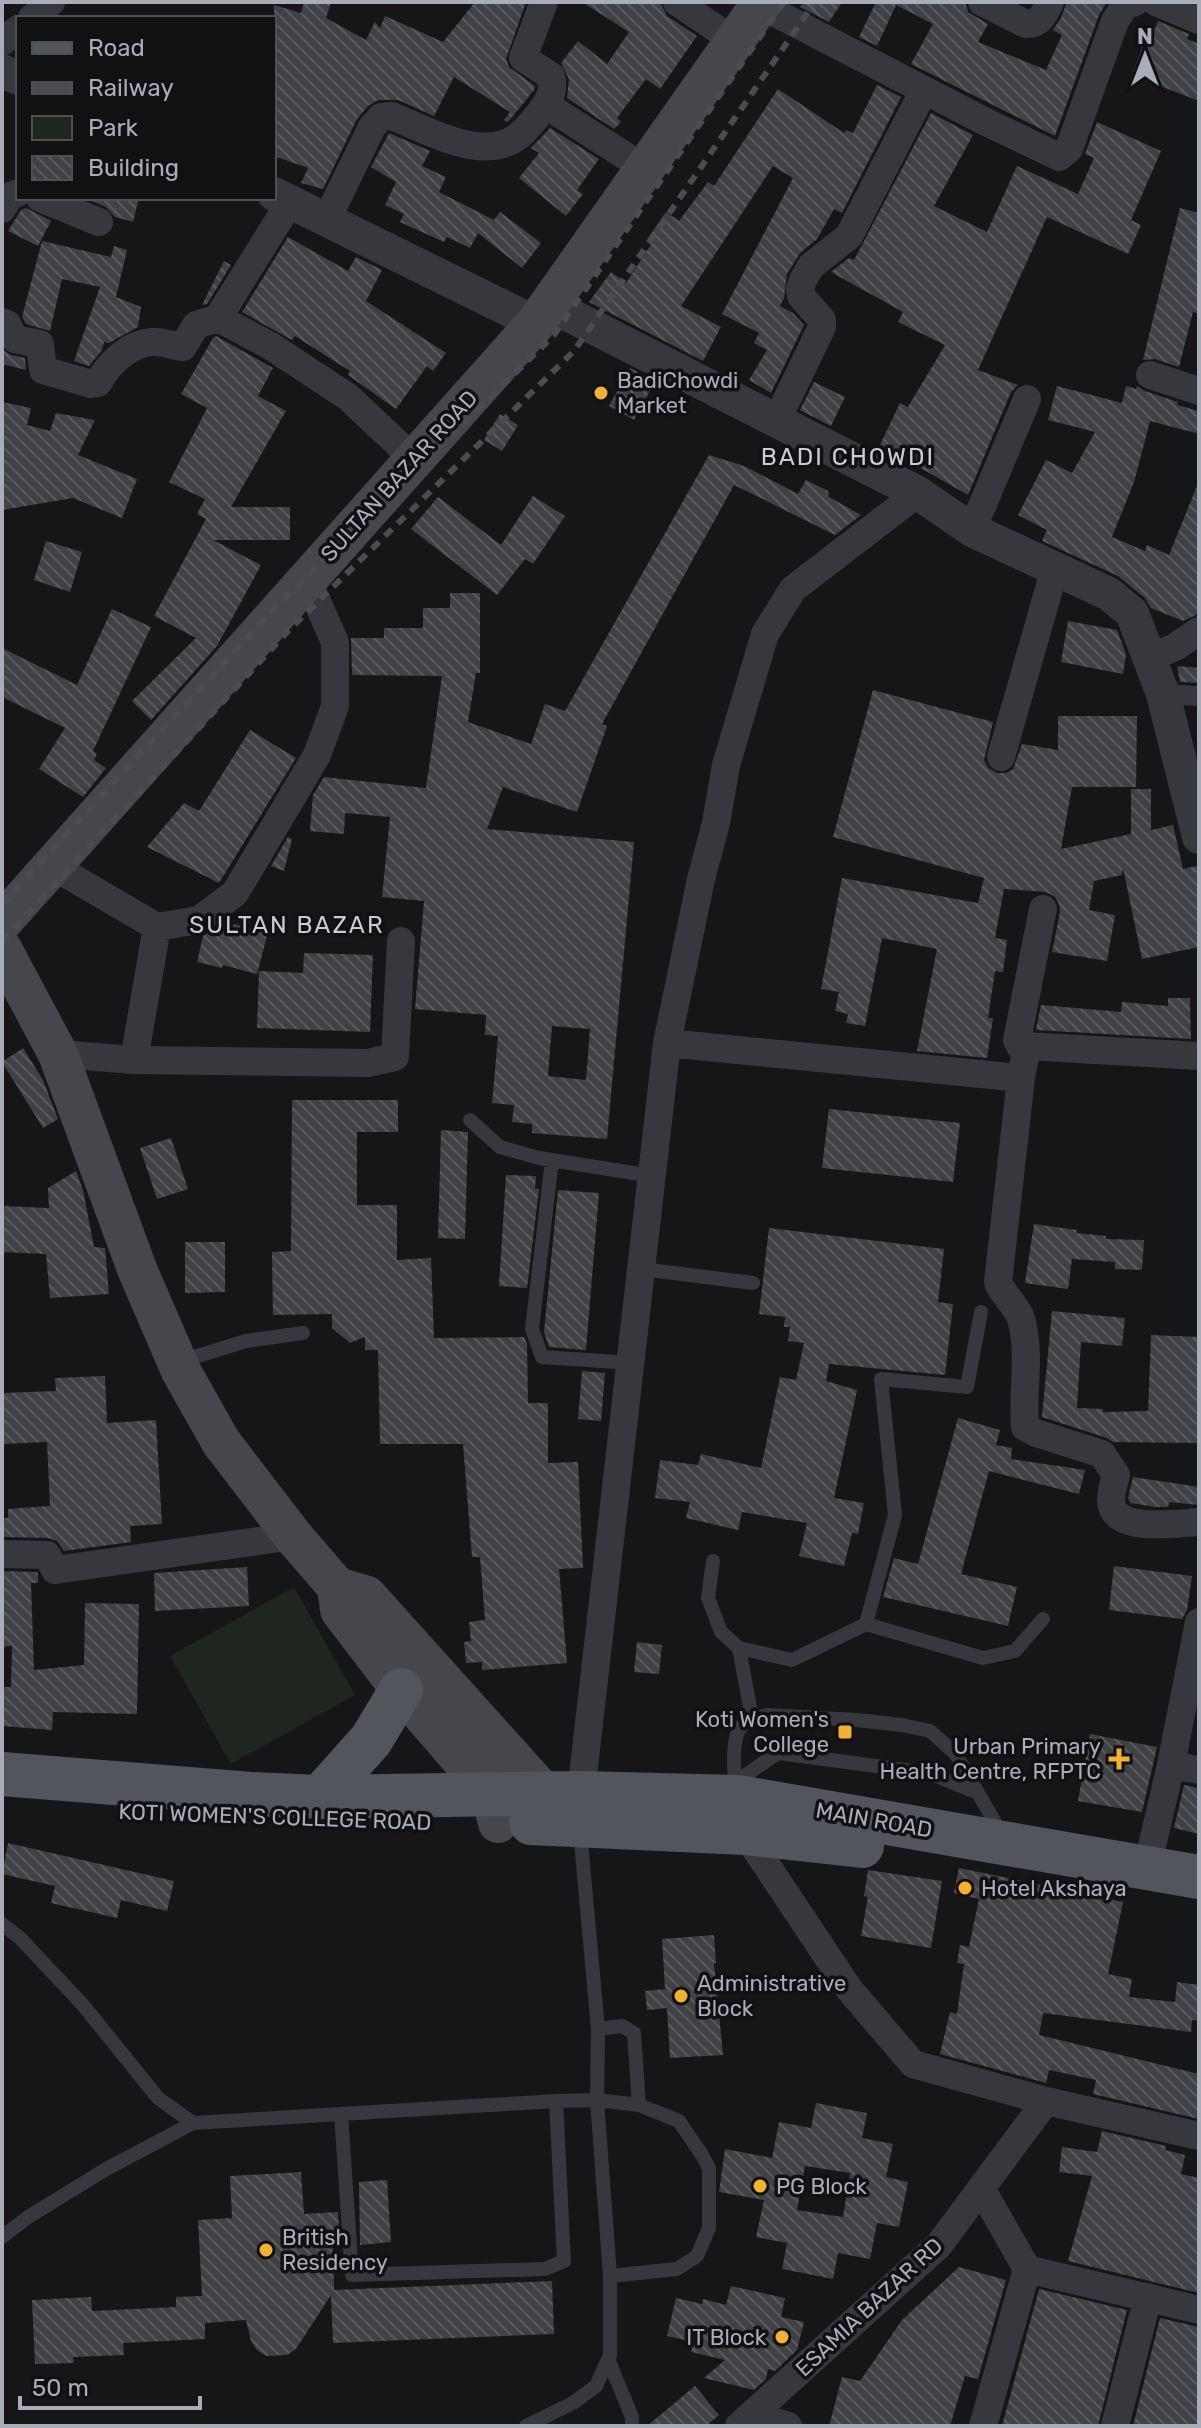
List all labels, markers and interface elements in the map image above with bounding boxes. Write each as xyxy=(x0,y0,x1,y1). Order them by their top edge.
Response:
legend xyxy=(16,16,276,200)
north arrow xyxy=(1105,16,1185,96)
text: N xyxy=(1137,23,1153,50)
text: Road xyxy=(88,34,145,62)
text: Railway xyxy=(88,74,174,102)
text: Park xyxy=(88,114,139,142)
text: Building xyxy=(88,154,179,182)
place label: BadiChowdi Market xyxy=(617,367,738,419)
marker: BadiChowdi Market xyxy=(592,384,610,402)
street label: SULTAN BAZAR ROAD xyxy=(315,385,483,567)
district label: BADI CHOWDI xyxy=(761,443,935,471)
district label: SULTAN BAZAR xyxy=(189,911,385,939)
place label: Koti Women's College xyxy=(695,1706,829,1758)
marker: Koti Women's College xyxy=(836,1723,854,1741)
place label: Urban Primary Health Centre, RFPTC xyxy=(880,1733,1101,1785)
marker: Urban Primary Health Centre, RFPTC xyxy=(1108,1748,1130,1770)
street label: MAIN ROAD xyxy=(814,1796,934,1844)
street label: KOTI WOMEN'S COLLEGE ROAD xyxy=(118,1798,432,1836)
place label: Hotel Akshaya xyxy=(981,1875,1127,1902)
marker: Hotel Akshaya xyxy=(956,1879,974,1897)
place label: Administrative Block xyxy=(697,1970,846,2022)
marker: Administrative Block xyxy=(672,1987,690,2005)
place label: PG Block xyxy=(776,2173,867,2200)
marker: PG Block xyxy=(751,2177,769,2195)
place label: British Residency xyxy=(282,2224,388,2276)
street label: ESAMIA BAZAR RD xyxy=(790,2232,948,2382)
marker: British Residency xyxy=(257,2241,275,2259)
place label: IT Block xyxy=(686,2324,767,2351)
marker: IT Block xyxy=(773,2328,791,2346)
scale bar xyxy=(20,2360,200,2410)
text: 50 m xyxy=(32,2374,89,2402)

